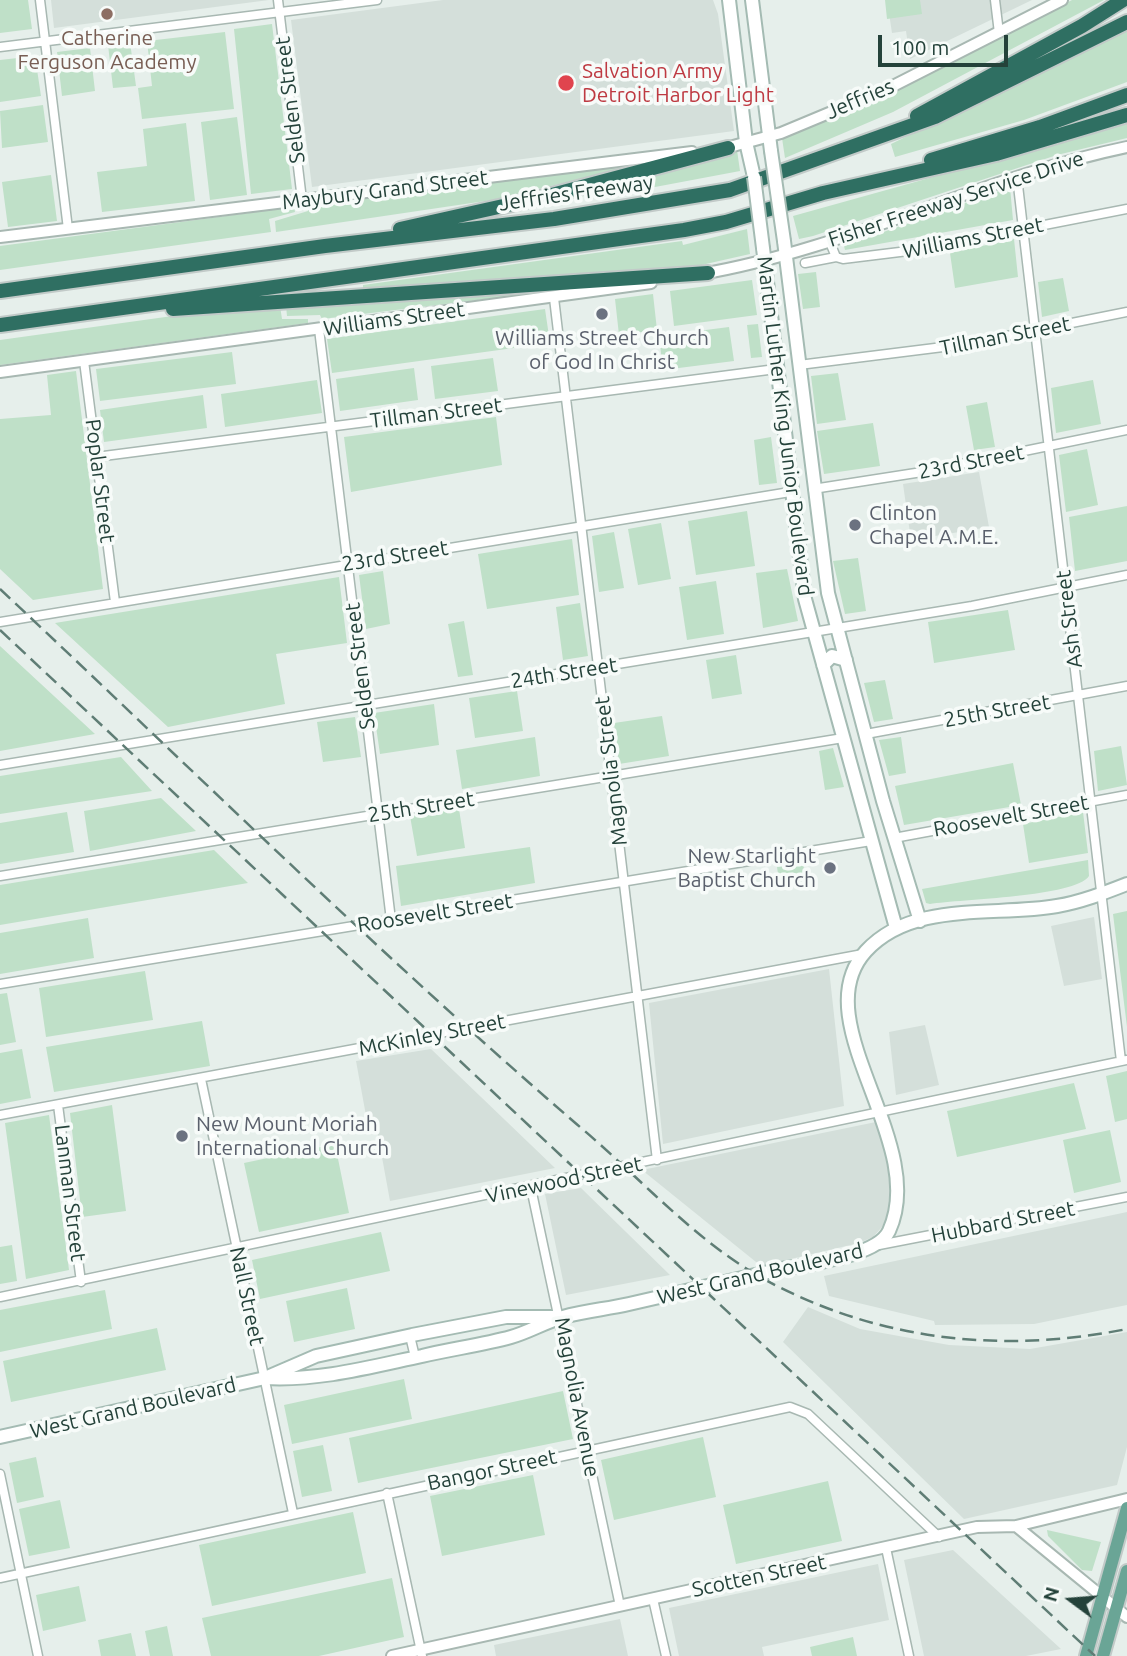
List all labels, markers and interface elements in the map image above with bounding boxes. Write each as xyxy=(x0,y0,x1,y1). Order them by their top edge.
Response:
marker: Catherine Ferguson Academy xyxy=(99,6,115,22)
scale bar xyxy=(882,21,1012,65)
place label: Catherine Ferguson Academy xyxy=(17,25,197,75)
street label: Selden Street xyxy=(270,35,310,165)
text: 100 m xyxy=(891,35,949,59)
place label: Salvation Army Detroit Harbor Light xyxy=(582,58,774,108)
marker: Salvation Army Detroit Harbor Light xyxy=(556,73,576,93)
street label: Jeffries xyxy=(822,73,898,125)
street label: Fisher Freeway Service Drive xyxy=(825,146,1087,252)
street label: Maybury Grand Street xyxy=(281,165,489,215)
street label: Jeffries Freeway xyxy=(497,170,655,216)
street label: Williams Street xyxy=(901,212,1045,264)
street label: Martin Luther King Junior Boulevard xyxy=(752,255,818,597)
street label: Williams Street xyxy=(322,297,466,341)
marker: Williams Street Church of God In Christ xyxy=(594,306,610,322)
street label: Tillman Street xyxy=(938,311,1072,361)
place label: Williams Street Church of God In Christ xyxy=(495,325,709,375)
street label: Tillman Street xyxy=(369,392,503,434)
street label: Poplar Street xyxy=(80,418,120,544)
street label: 23rd Street xyxy=(916,439,1026,485)
place label: Clinton Chapel A.M.E. xyxy=(869,500,999,550)
marker: Clinton Chapel A.M.E. xyxy=(847,517,863,533)
street label: 23rd Street xyxy=(340,535,450,577)
street label: Ash Street xyxy=(1050,569,1088,669)
street label: Selden Street xyxy=(340,601,380,731)
street label: 24th Street xyxy=(509,652,619,694)
street label: 25th Street xyxy=(942,689,1052,733)
street label: Magnolia Street xyxy=(589,695,633,847)
street label: 25th Street xyxy=(366,786,476,828)
street label: Roosevelt Street xyxy=(931,790,1091,842)
place label: New Starlight Baptist Church xyxy=(678,843,816,893)
marker: New Starlight Baptist Church xyxy=(822,860,838,876)
street label: Roosevelt Street xyxy=(355,888,515,938)
street label: McKinley Street xyxy=(356,1008,508,1062)
place label: New Mount Moriah International Church xyxy=(196,1111,389,1161)
street label: Lanman Street xyxy=(49,1123,91,1263)
marker: New Mount Moriah International Church xyxy=(174,1128,190,1144)
street label: Vinewood Street xyxy=(483,1151,645,1209)
street label: Hubbard Street xyxy=(929,1196,1077,1248)
street label: West Grand Boulevard xyxy=(655,1238,865,1310)
street label: Nall Street xyxy=(224,1244,270,1348)
street label: Magnolia Avenue xyxy=(549,1315,605,1479)
street label: West Grand Boulevard xyxy=(28,1372,238,1444)
street label: Bangor Street xyxy=(425,1444,559,1496)
street label: Scotten Street xyxy=(690,1549,828,1603)
north arrow xyxy=(1036,1565,1106,1635)
text: N xyxy=(1038,1584,1063,1604)

